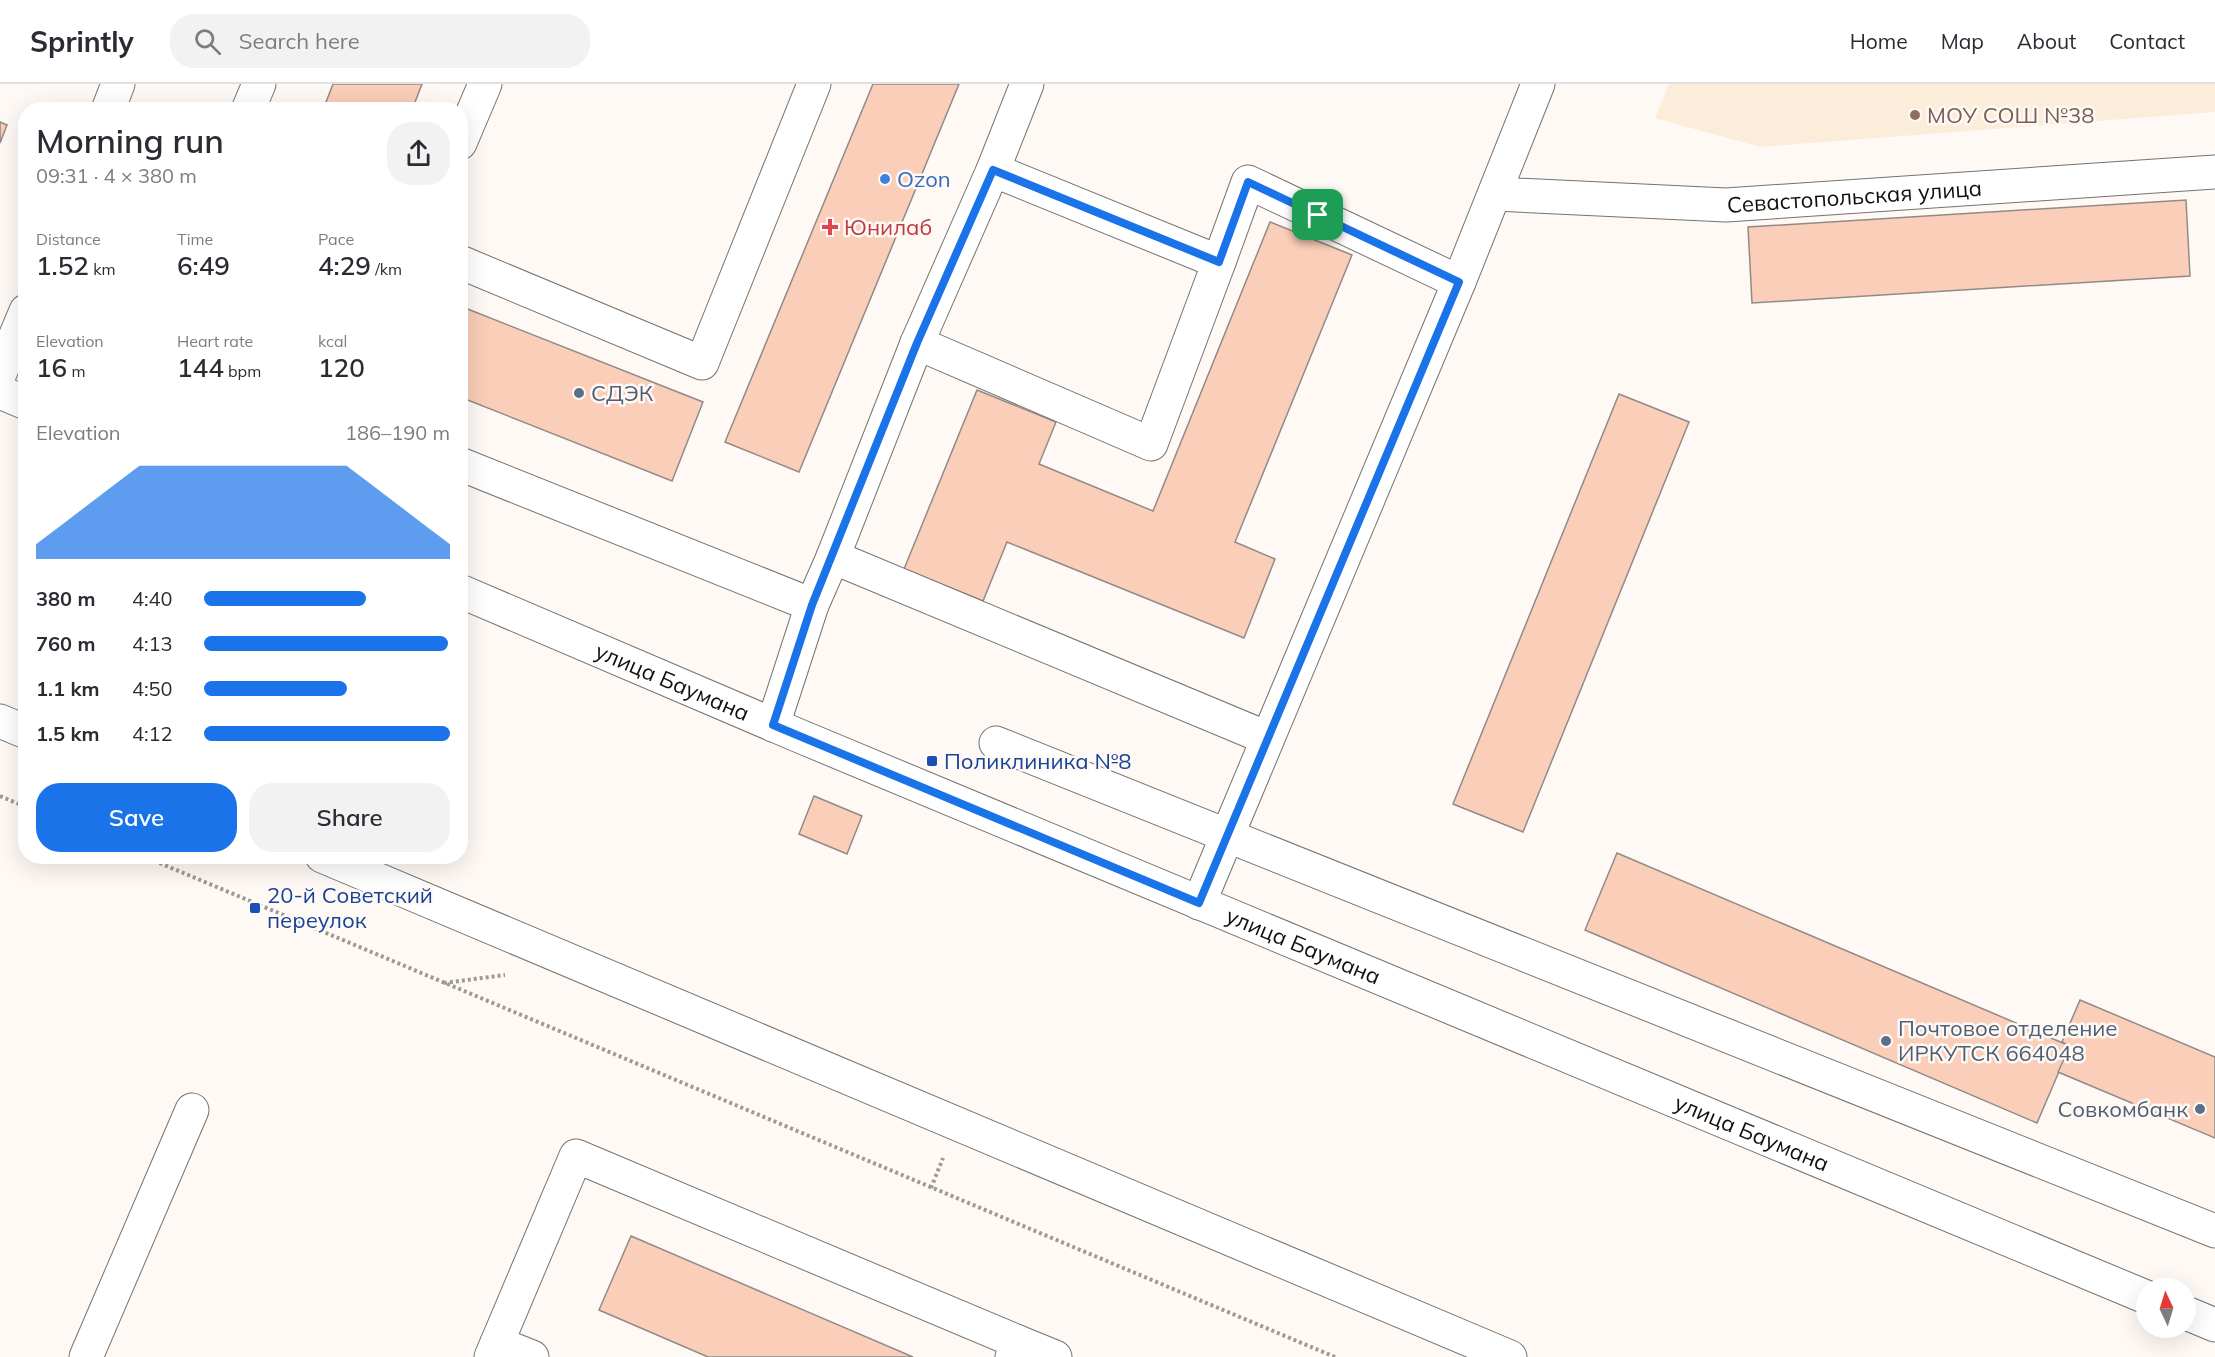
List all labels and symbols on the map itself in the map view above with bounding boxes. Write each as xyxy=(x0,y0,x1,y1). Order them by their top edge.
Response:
place label: МОУ СОШ №38 xyxy=(1927,101,2094,129)
marker: МОУ СОШ №38 xyxy=(1908,108,1922,122)
place label: Ozon xyxy=(897,165,951,193)
marker: Ozon xyxy=(878,172,892,186)
street label: Севастопольская улица xyxy=(1726,174,1983,219)
pin xyxy=(1292,189,1343,240)
place label: Юнилаб xyxy=(844,213,932,241)
marker: Юнилаб xyxy=(821,218,839,236)
place label: СДЭК xyxy=(591,379,654,407)
marker: СДЭК xyxy=(572,386,586,400)
street label: улица Баумана xyxy=(591,636,754,727)
place label: Поликлиника №8 xyxy=(944,747,1132,775)
marker: Поликлиника №8 xyxy=(925,754,939,768)
place label: 20-й Советский переулок xyxy=(267,881,433,934)
marker: 20-й Советский переулок xyxy=(248,901,262,915)
street label: улица Баумана xyxy=(1222,901,1385,991)
place label: Почтовое отделение ИРКУТСК 664048 xyxy=(1898,1014,2118,1067)
marker: Почтовое отделение ИРКУТСК 664048 xyxy=(1879,1034,1893,1048)
street label: улица Баумана xyxy=(1670,1088,1833,1177)
place label: Совкомбанк xyxy=(2057,1095,2188,1123)
marker: Совкомбанк xyxy=(2193,1102,2207,1116)
north arrow xyxy=(2136,1278,2196,1338)

